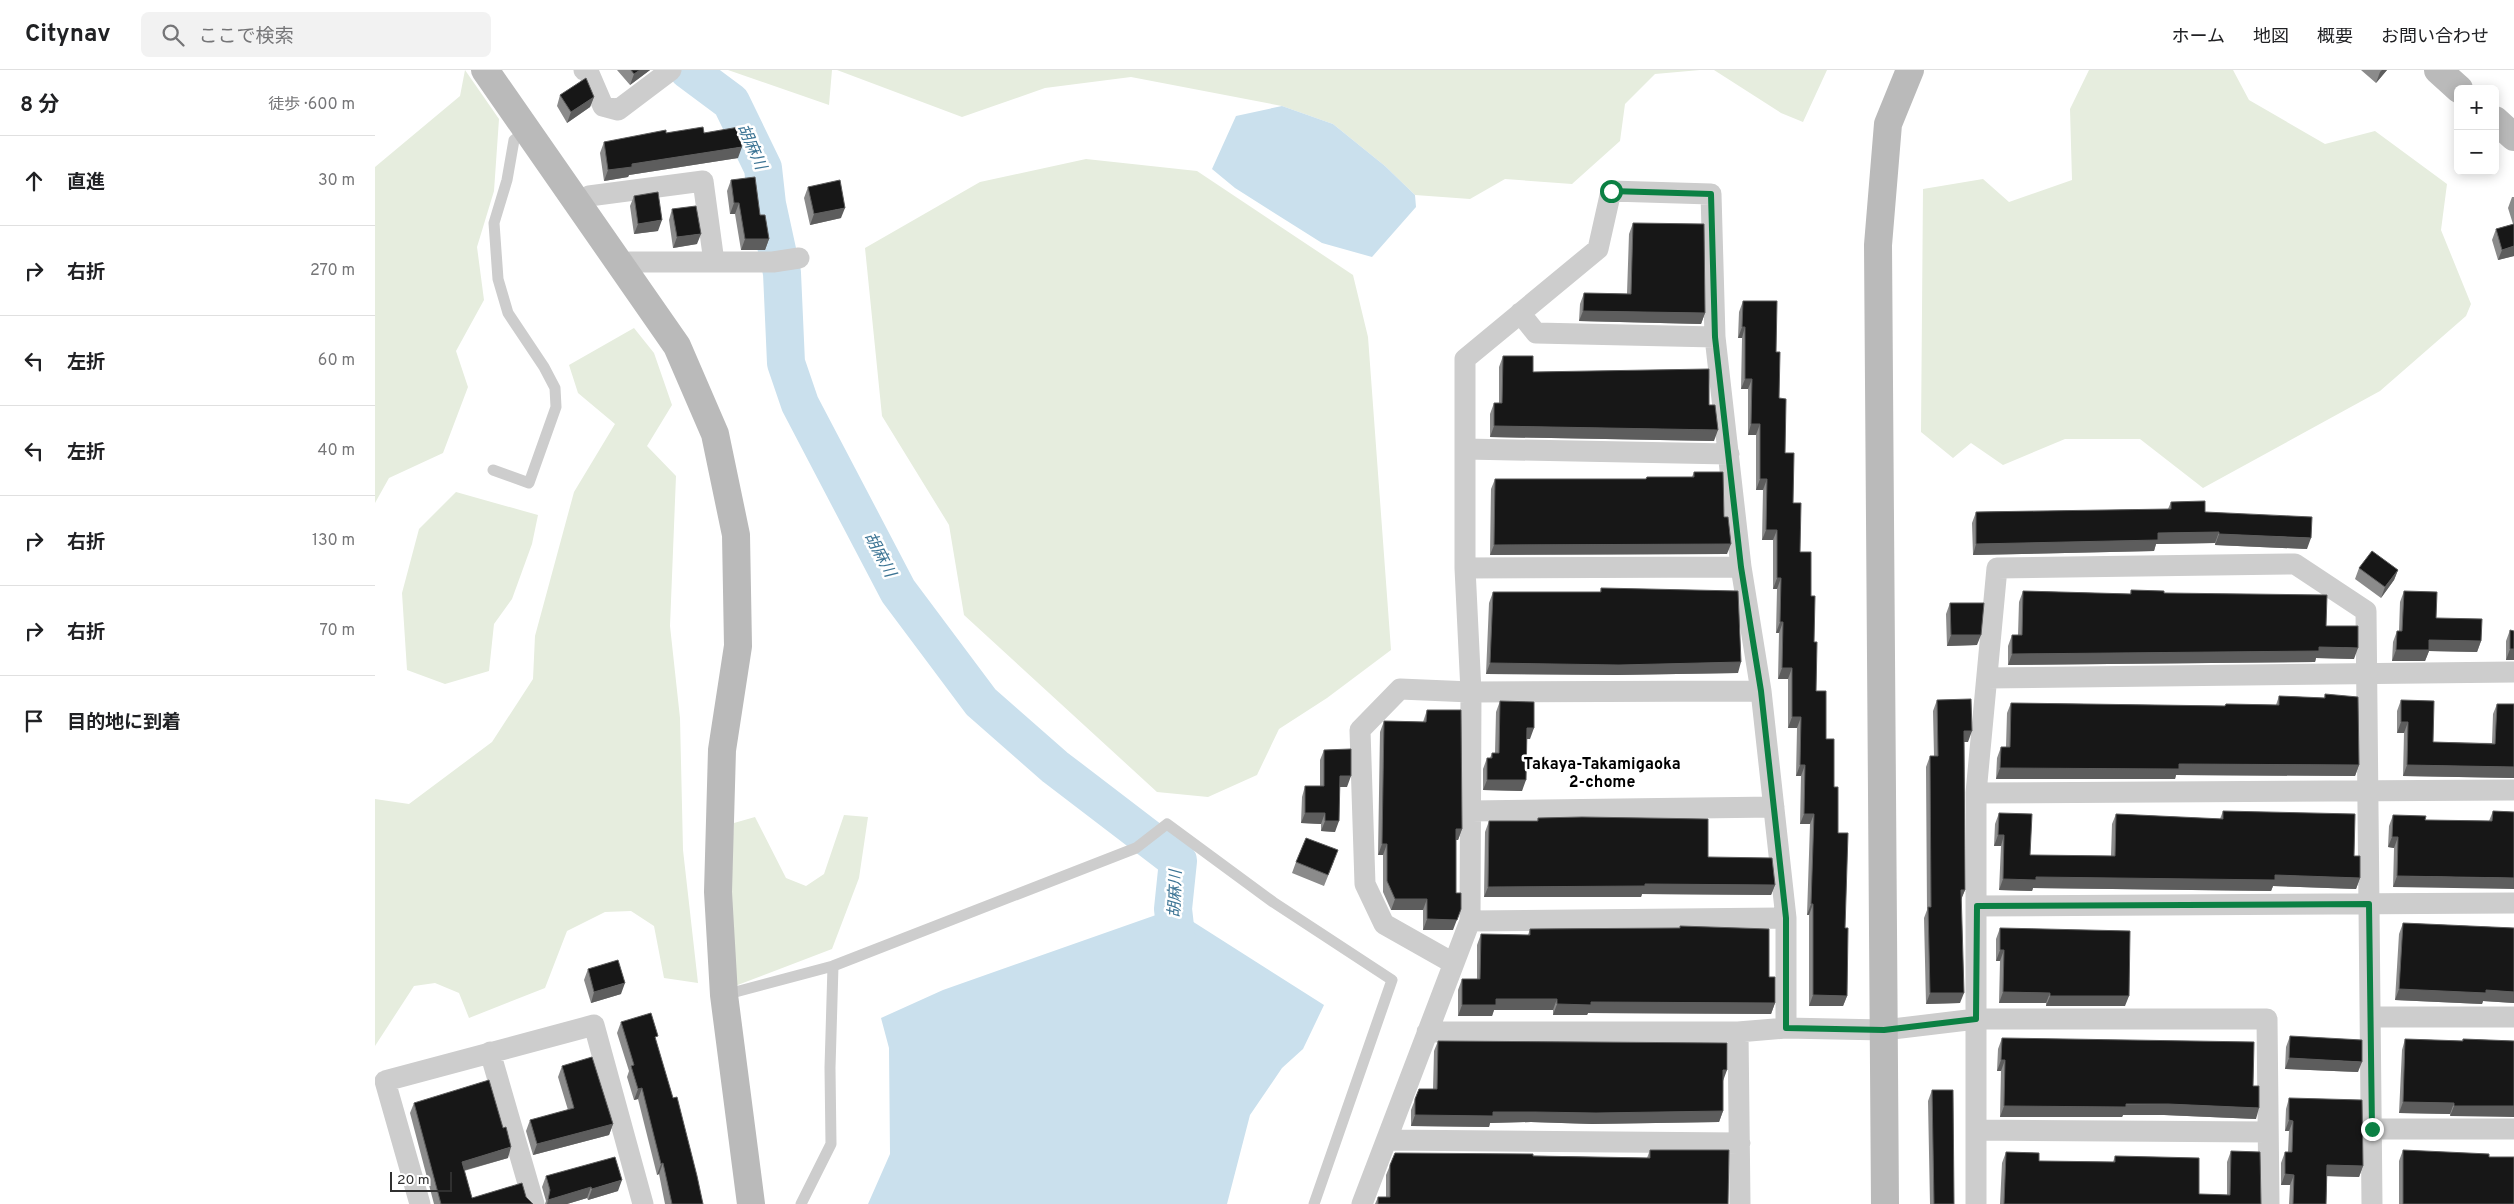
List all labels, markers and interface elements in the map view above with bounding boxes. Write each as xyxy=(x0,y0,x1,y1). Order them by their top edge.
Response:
search box xyxy=(141,12,491,57)
text: Citynav xyxy=(25,20,111,50)
icon: search xyxy=(159,21,187,49)
text: ここで検索 xyxy=(199,25,294,49)
text: ホーム xyxy=(2172,26,2225,49)
text: 地図 xyxy=(2253,26,2289,49)
text: 概要 xyxy=(2317,26,2353,49)
text: お問い合わせ xyxy=(2381,26,2489,49)
map controls xyxy=(2454,85,2499,175)
button: + xyxy=(2454,85,2499,130)
text: 8 分 xyxy=(20,92,59,119)
text: 徒歩 · 600 m xyxy=(268,95,355,115)
water label: 胡麻川 xyxy=(732,121,771,175)
button: − xyxy=(2454,130,2499,175)
icon: ahead xyxy=(20,167,48,195)
text: 直進 xyxy=(67,171,105,195)
text: 30 m xyxy=(318,171,355,191)
route start xyxy=(1600,180,1623,203)
icon: right xyxy=(20,257,48,285)
text: 右折 xyxy=(67,261,105,285)
text: 270 m xyxy=(310,261,355,281)
icon: left xyxy=(20,347,48,375)
text: 左折 xyxy=(67,351,105,375)
text: 60 m xyxy=(318,351,355,371)
icon: left xyxy=(20,437,48,465)
text: 左折 xyxy=(67,441,105,465)
text: 40 m xyxy=(317,441,355,461)
icon: right xyxy=(20,527,48,555)
water label: 胡麻川 xyxy=(859,529,900,583)
text: 右折 xyxy=(67,531,105,555)
text: 130 m xyxy=(312,531,355,551)
icon: right xyxy=(20,617,48,645)
text: 右折 xyxy=(67,621,105,645)
text: 70 m xyxy=(320,621,355,641)
icon: arrive xyxy=(20,707,48,735)
text: 目的地に到着 xyxy=(67,711,181,735)
district label: Takaya-Takamigaoka 2-chome xyxy=(1523,755,1681,793)
water label: 胡麻川 xyxy=(1165,868,1187,918)
route end xyxy=(2361,1118,2384,1141)
scale bar xyxy=(390,1169,453,1192)
text: 20 m xyxy=(397,1172,430,1189)

